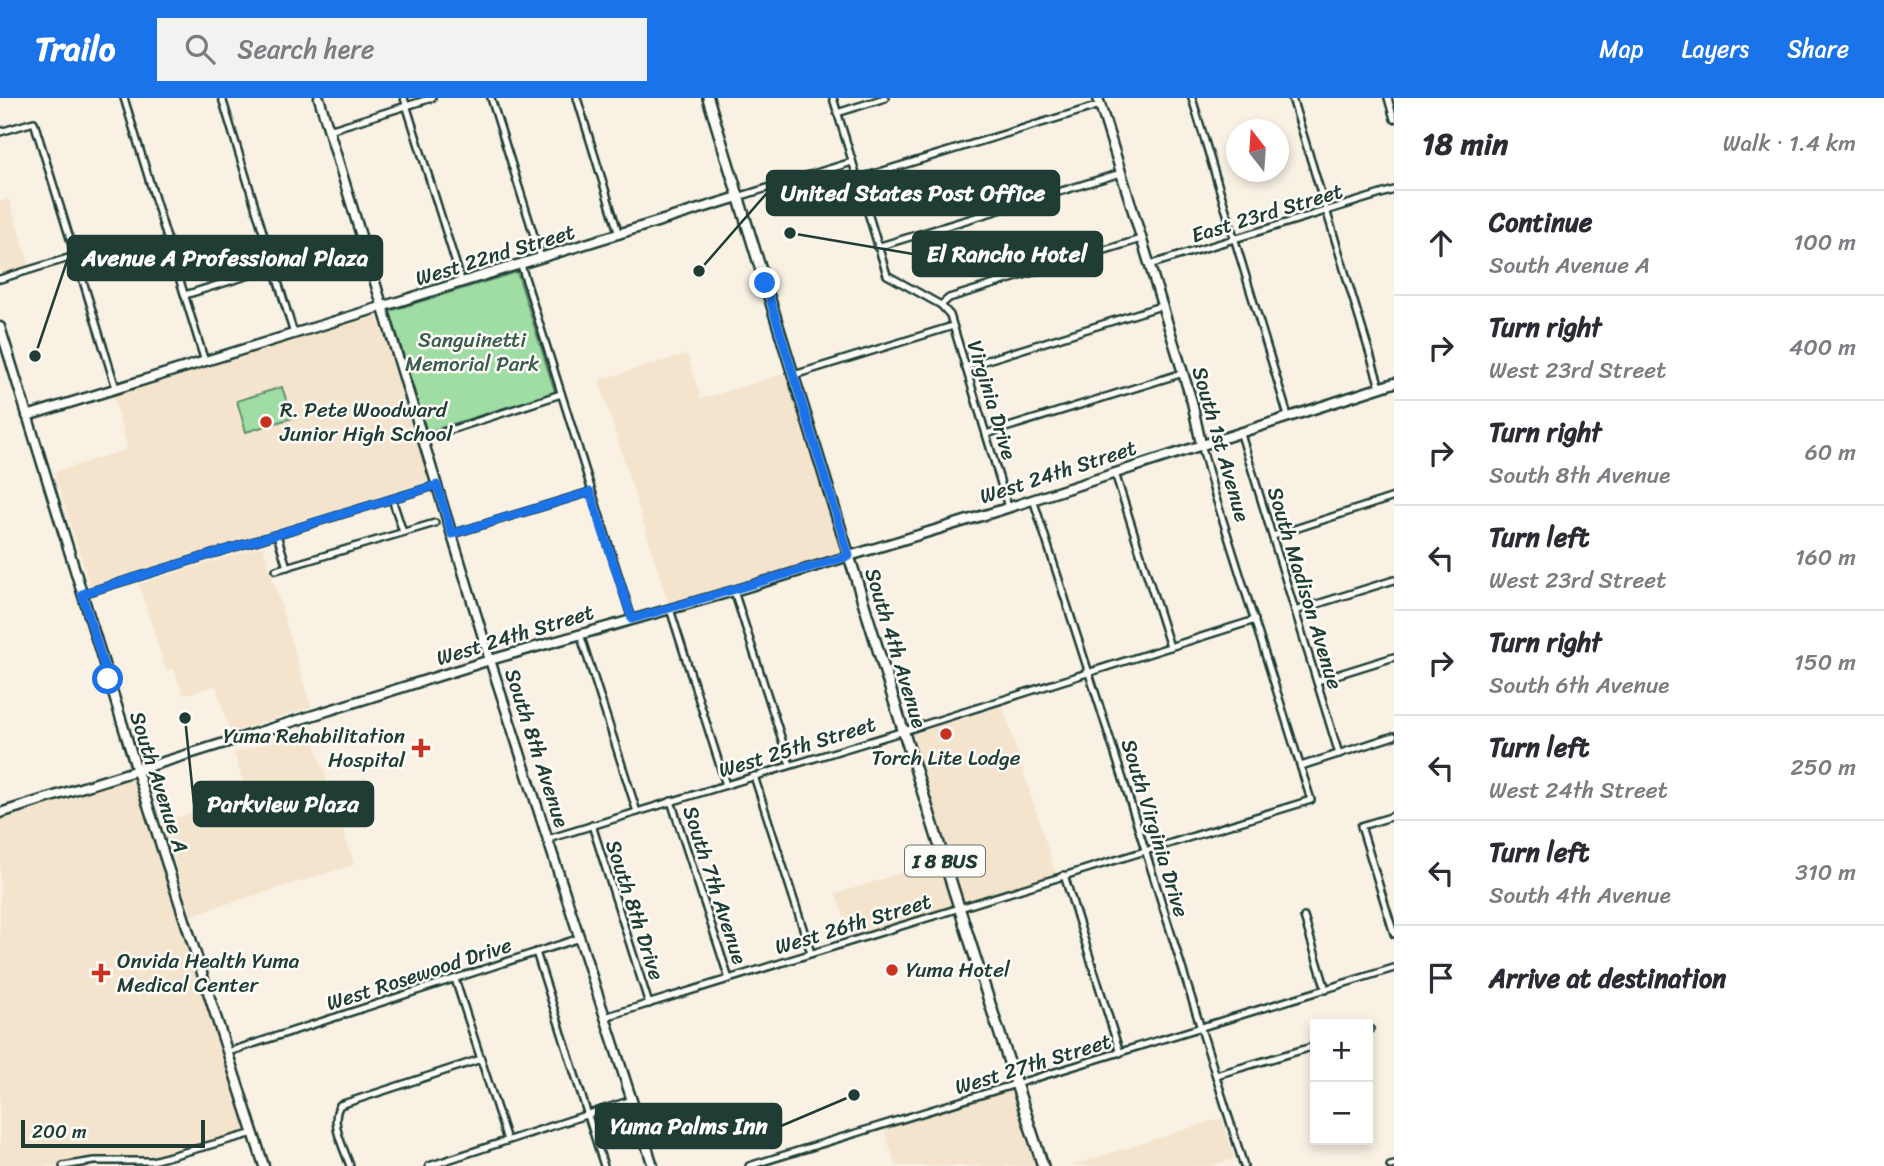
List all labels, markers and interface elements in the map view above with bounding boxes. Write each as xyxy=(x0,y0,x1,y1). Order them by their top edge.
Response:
search box xyxy=(157,18,647,81)
text: Trailo xyxy=(35,20,115,78)
text: Search here xyxy=(237,26,374,72)
text: Map xyxy=(1599,28,1644,70)
text: Layers xyxy=(1682,28,1749,70)
text: Share xyxy=(1787,28,1849,70)
icon: search xyxy=(181,30,219,68)
text: 18 min xyxy=(1422,117,1508,171)
north arrow xyxy=(1226,119,1289,182)
text: Walk · 1.4 km xyxy=(1723,123,1856,164)
callout: United States Post Office xyxy=(767,171,1059,215)
street label: East 23rd Street xyxy=(1186,172,1348,254)
text: United States Post Office xyxy=(781,173,1045,214)
text: Continue xyxy=(1489,199,1592,245)
street label: West 22nd Street xyxy=(410,213,580,297)
text: 100 m xyxy=(1793,222,1856,263)
icon: ahead xyxy=(1422,224,1460,262)
callout: El Rancho Hotel xyxy=(913,232,1102,276)
text: El Rancho Hotel xyxy=(927,234,1089,275)
callout: Avenue A Professional Plaza xyxy=(68,236,382,280)
text: Avenue A Professional Plaza xyxy=(81,238,369,279)
text: South Avenue A xyxy=(1489,245,1650,286)
route end xyxy=(749,267,780,298)
text: Turn right xyxy=(1489,304,1602,350)
park label: Sanguinetti Memorial Park xyxy=(405,321,539,383)
text: 400 m xyxy=(1789,327,1856,368)
icon: right xyxy=(1422,329,1460,367)
street label: Virginia Drive xyxy=(956,335,1028,465)
text: West 23rd Street xyxy=(1489,350,1666,391)
street label: South 1st Avenue xyxy=(1181,362,1261,526)
place label: R. Pete Woodward Junior High School xyxy=(279,391,453,453)
text: Turn right xyxy=(1489,409,1602,455)
marker: R. Pete Woodward Junior High School xyxy=(258,414,274,430)
street label: West 24th Street xyxy=(975,429,1141,515)
text: 60 m xyxy=(1805,432,1856,473)
icon: right xyxy=(1422,434,1460,472)
text: South 8th Avenue xyxy=(1489,455,1670,496)
street label: South Madison Avenue xyxy=(1256,482,1354,694)
text: Turn left xyxy=(1489,514,1589,560)
text: 160 m xyxy=(1795,537,1856,578)
icon: left xyxy=(1422,539,1460,577)
text: West 23rd Street xyxy=(1489,560,1666,601)
street label: South 4th Avenue xyxy=(854,563,938,733)
street label: West 24th Street xyxy=(431,593,599,677)
text: Turn right xyxy=(1489,619,1602,665)
text: 150 m xyxy=(1794,642,1856,683)
icon: right xyxy=(1422,644,1460,682)
route start xyxy=(92,663,123,694)
street label: South 8th Avenue xyxy=(493,663,581,833)
text: South 6th Avenue xyxy=(1489,665,1669,706)
street label: West 25th Street xyxy=(714,705,880,789)
street label: South Avenue A xyxy=(118,706,200,858)
place label: Yuma Rehabilitation Hospital xyxy=(223,717,406,779)
text: Turn left xyxy=(1489,724,1589,770)
marker: Torch Lite Lodge xyxy=(938,726,954,742)
street label: South Virginia Drive xyxy=(1110,734,1200,922)
marker: Yuma Rehabilitation Hospital xyxy=(411,738,431,758)
place label: Torch Lite Lodge xyxy=(871,739,1021,777)
text: 250 m xyxy=(1790,747,1856,788)
icon: left xyxy=(1422,749,1460,787)
text: West 24th Street xyxy=(1489,770,1668,811)
callout: Parkview Plaza xyxy=(194,782,373,826)
text: Parkview Plaza xyxy=(207,784,360,825)
street label: South 7th Avenue xyxy=(671,801,759,969)
text: Turn left xyxy=(1489,829,1589,875)
street label: South 8th Drive xyxy=(594,835,676,985)
road number: I 8 BUS xyxy=(905,846,985,876)
text: 310 m xyxy=(1795,852,1856,893)
icon: left xyxy=(1422,854,1460,892)
text: South 4th Avenue xyxy=(1489,875,1671,916)
street label: West 26th Street xyxy=(770,882,936,966)
street label: West Rosewood Drive xyxy=(321,926,517,1022)
place label: Onvida Health Yuma Medical Center xyxy=(117,942,300,1004)
place label: Yuma Hotel xyxy=(906,951,1011,989)
text: Arrive at destination xyxy=(1489,955,1726,1001)
icon: arrive xyxy=(1422,959,1460,997)
marker: Yuma Hotel xyxy=(884,962,900,978)
marker: Onvida Health Yuma Medical Center xyxy=(91,963,111,983)
map controls xyxy=(1310,1019,1373,1145)
button: + xyxy=(1310,1019,1373,1082)
street label: West 27th Street xyxy=(950,1022,1116,1106)
button: − xyxy=(1310,1082,1373,1145)
callout: Yuma Palms Inn xyxy=(596,1104,781,1148)
text: Yuma Palms Inn xyxy=(610,1106,768,1147)
text: 200 m xyxy=(32,1115,87,1148)
scale bar xyxy=(21,1117,205,1149)

